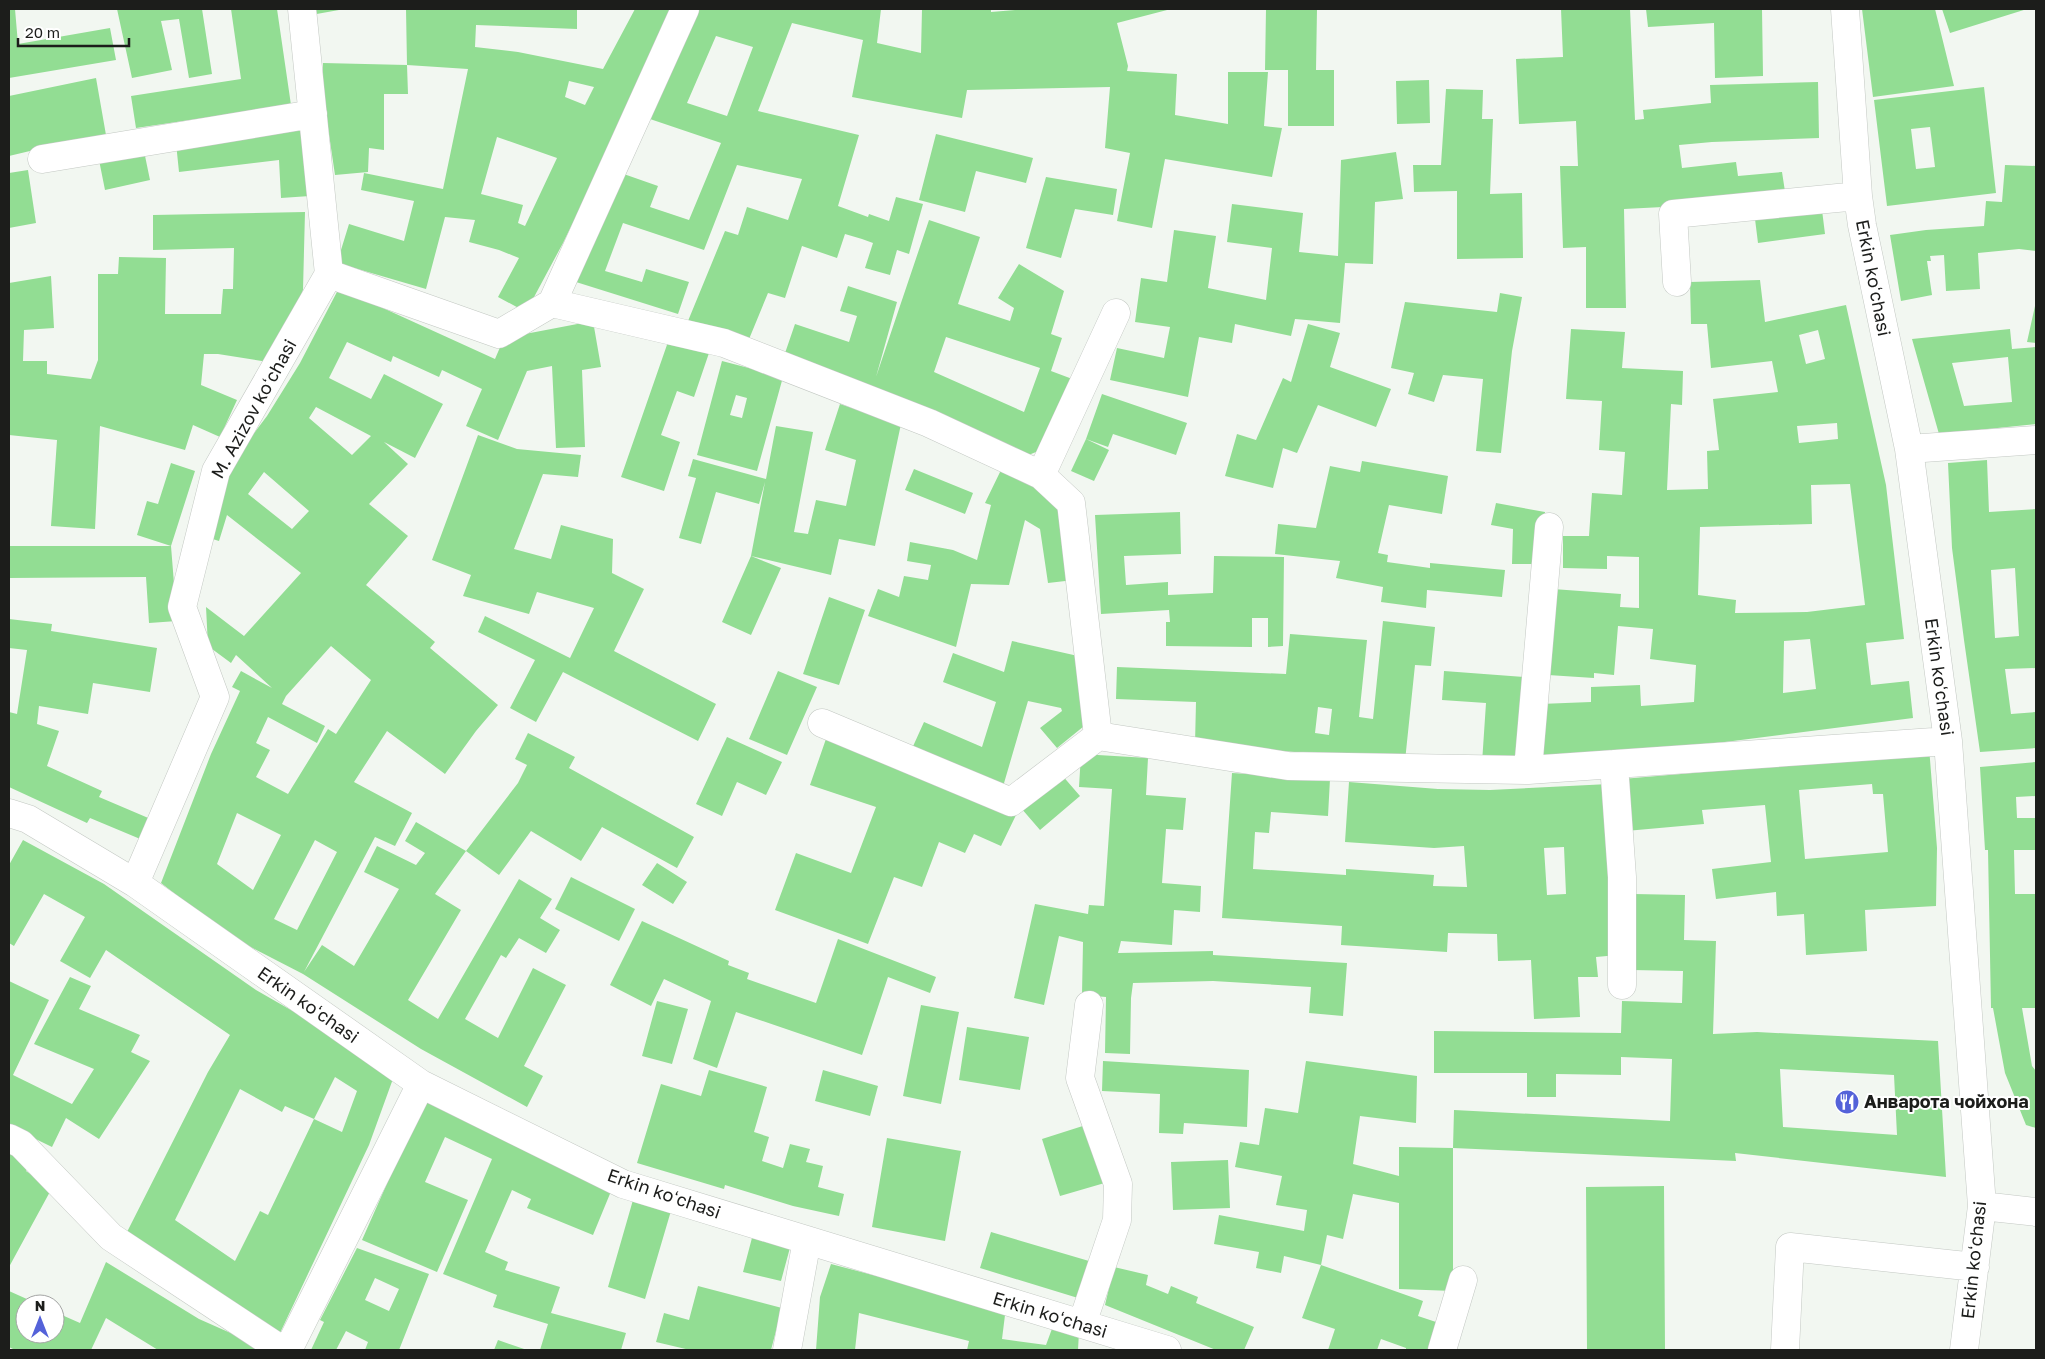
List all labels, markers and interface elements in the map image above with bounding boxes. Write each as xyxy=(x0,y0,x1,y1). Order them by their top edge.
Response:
scale bar xyxy=(18,15,129,47)
text: 20 m xyxy=(25,23,60,41)
street label: Erkin koʻchasi xyxy=(1852,218,1896,338)
street label: M. Azizov koʻchasi xyxy=(206,335,301,482)
street label: Erkin koʻchasi xyxy=(1921,617,1959,737)
street label: Erkin koʻchasi xyxy=(254,961,363,1047)
restaurant icon: Анварота чойхона xyxy=(1834,1089,1860,1115)
place label: Анварота чойхона xyxy=(1864,1090,2029,1112)
street label: Erkin koʻchasi xyxy=(605,1163,724,1223)
street label: Erkin koʻchasi xyxy=(1956,1200,1990,1320)
street label: Erkin koʻchasi xyxy=(990,1286,1110,1342)
north arrow xyxy=(15,1294,65,1344)
text: N xyxy=(35,1297,45,1314)

